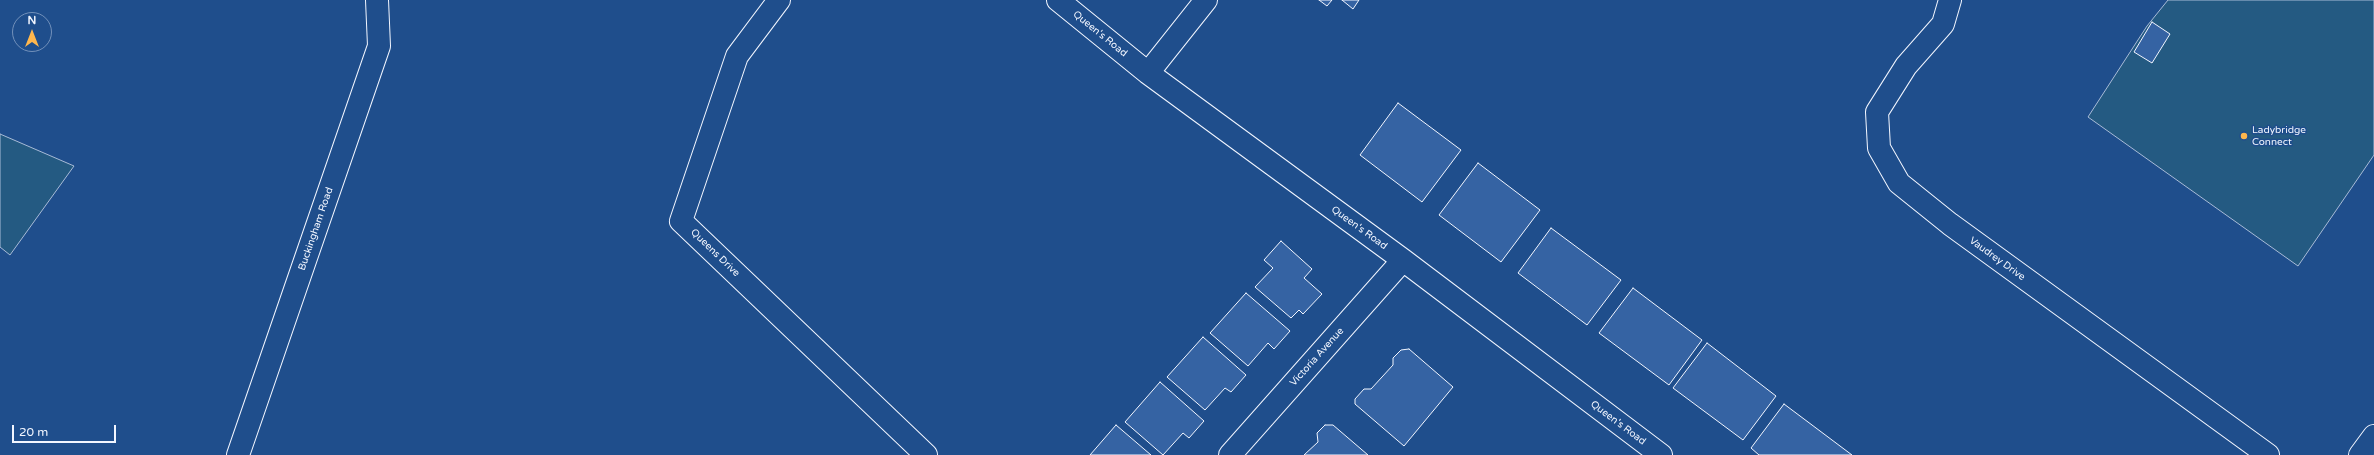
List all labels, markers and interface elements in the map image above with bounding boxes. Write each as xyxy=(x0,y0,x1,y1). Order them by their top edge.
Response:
street label: Queen's Road xyxy=(1070,8,1130,60)
north arrow xyxy=(12,12,52,52)
text: N xyxy=(28,14,36,27)
place label: Ladybridge Connect xyxy=(2252,124,2306,148)
marker: Ladybridge Connect xyxy=(2239,131,2249,141)
street label: Buckingham Road xyxy=(296,186,336,272)
street label: Queen's Road xyxy=(1329,204,1389,252)
street label: Queens Drive xyxy=(688,227,742,279)
street label: Vaudrey Drive xyxy=(1967,235,2027,283)
street label: Victoria Avenue xyxy=(1288,325,1346,389)
street label: Queen's Road xyxy=(1588,398,1648,448)
scale bar xyxy=(14,417,118,443)
text: 20 m xyxy=(19,425,48,439)

